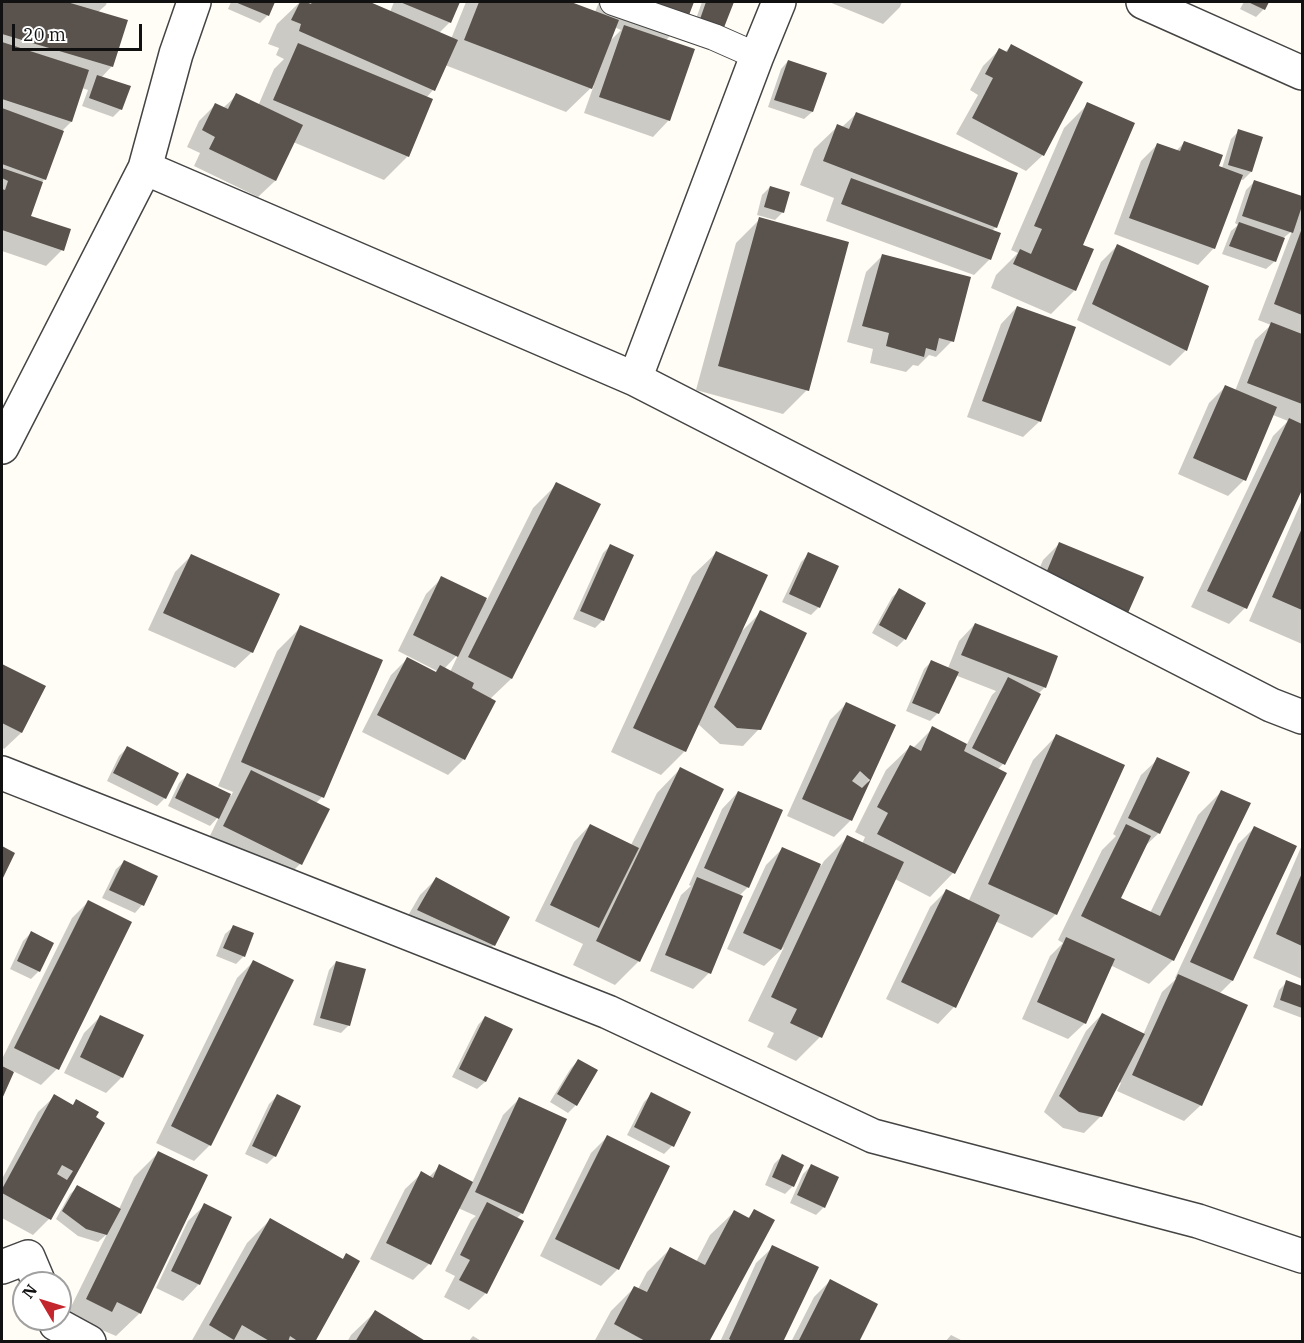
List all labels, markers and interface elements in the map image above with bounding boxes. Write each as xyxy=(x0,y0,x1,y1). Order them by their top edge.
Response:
scale bar xyxy=(15,12,146,50)
text: 20 m xyxy=(23,23,66,46)
north arrow xyxy=(12,1271,72,1331)
text: N xyxy=(18,1280,41,1302)

